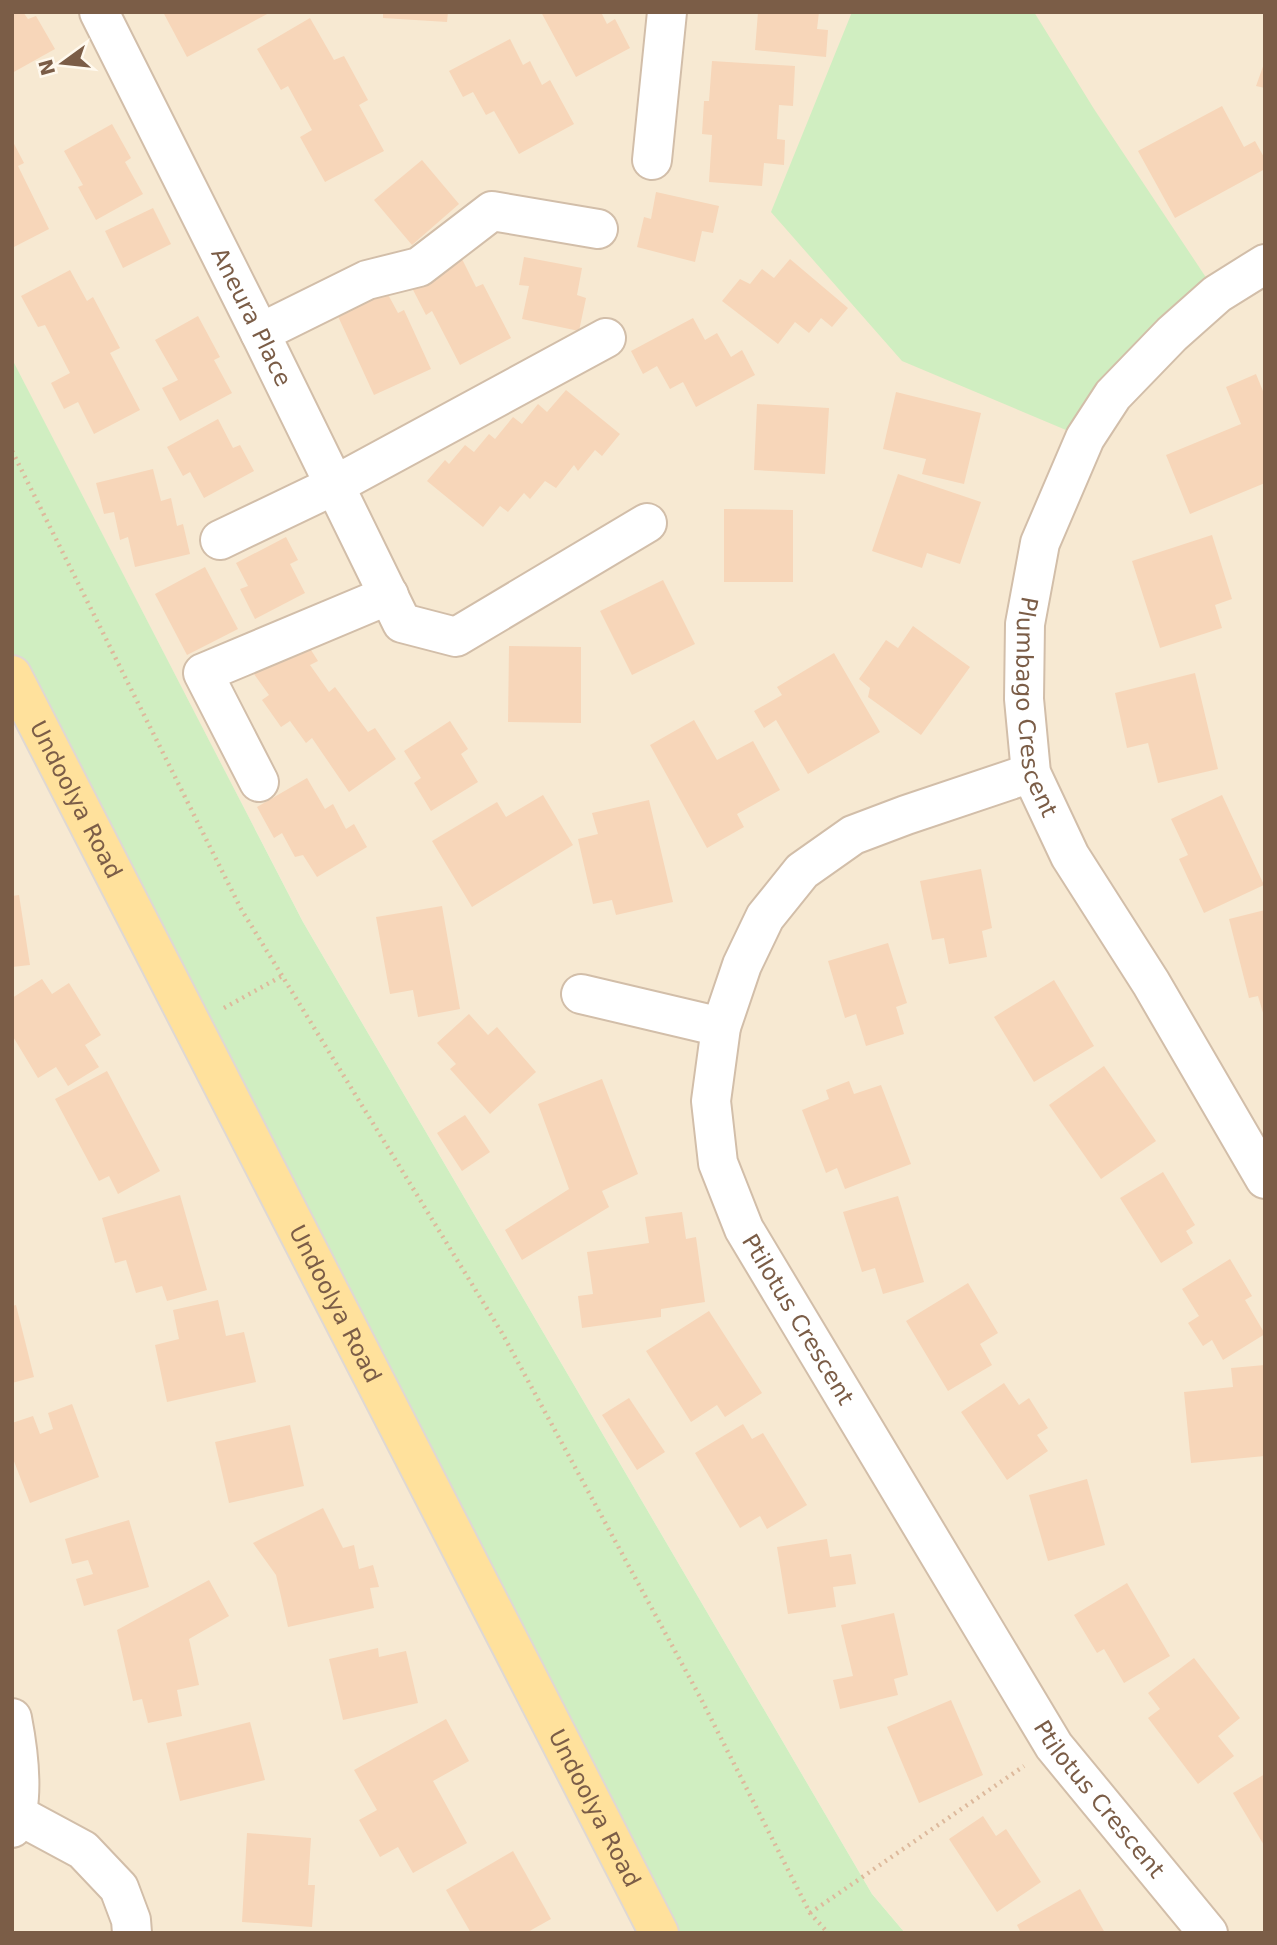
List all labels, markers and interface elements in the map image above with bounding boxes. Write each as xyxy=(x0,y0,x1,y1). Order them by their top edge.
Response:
north arrow xyxy=(28,28,98,98)
text: N xyxy=(34,57,59,78)
street label: Aneura Place xyxy=(206,243,297,390)
street label: Plumbago Crescent xyxy=(1011,595,1063,821)
street label: Undoolya Road xyxy=(25,716,127,883)
street label: Undoolya Road xyxy=(284,1221,387,1387)
street label: Ptilotus Crescent xyxy=(737,1229,859,1409)
street label: Ptilotus Crescent xyxy=(1029,1716,1170,1883)
street label: Undoolya Road xyxy=(543,1725,646,1891)

